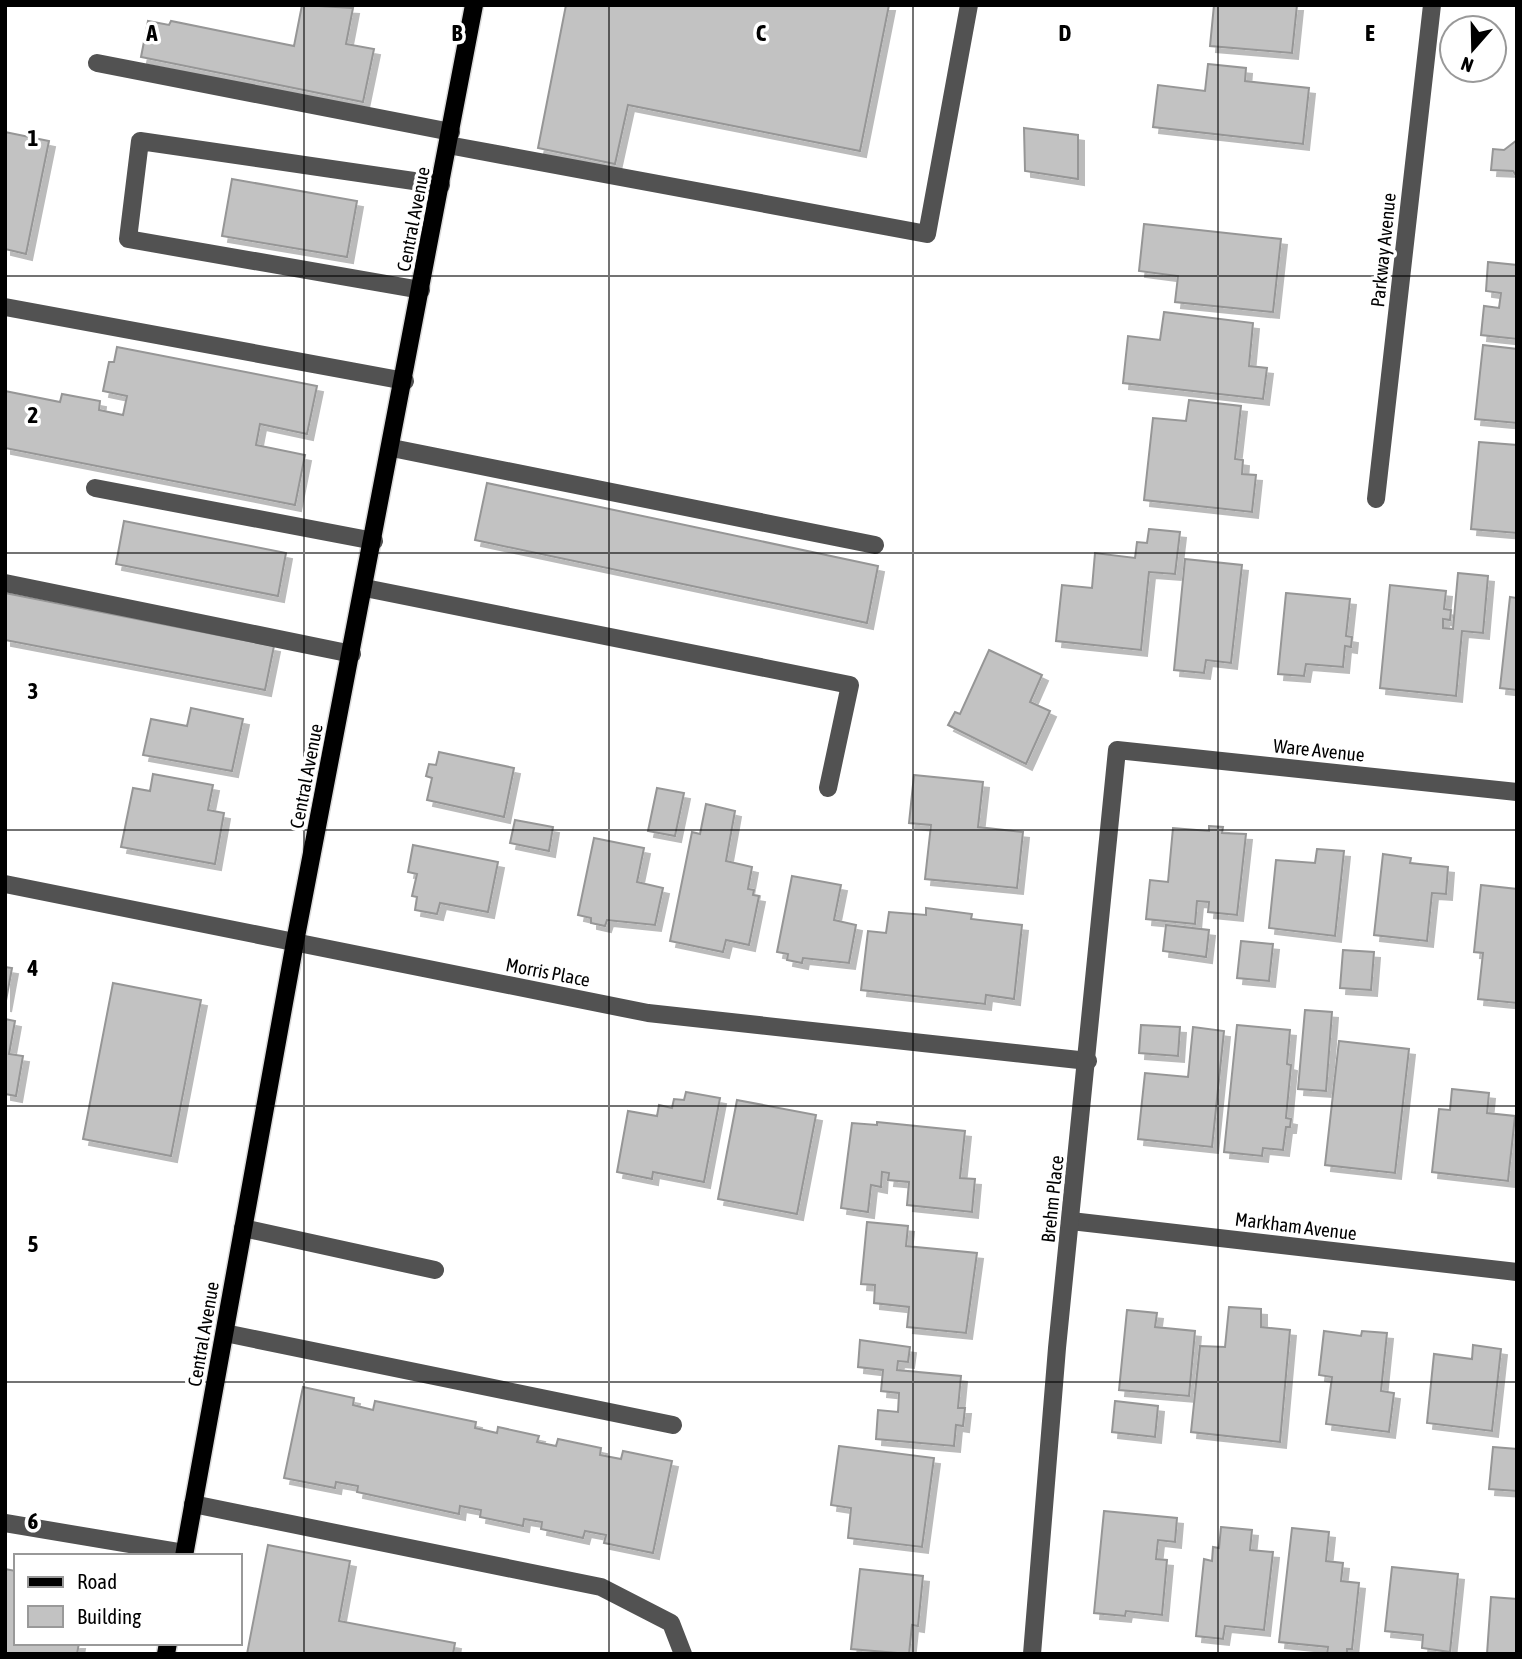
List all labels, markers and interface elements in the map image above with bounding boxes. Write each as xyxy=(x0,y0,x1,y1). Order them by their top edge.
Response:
north arrow xyxy=(1438,14,1508,84)
text: A xyxy=(145,20,158,46)
text: B xyxy=(452,20,463,46)
text: C xyxy=(756,20,767,46)
text: D xyxy=(1059,20,1072,46)
text: E xyxy=(1365,20,1375,46)
text: N xyxy=(1458,53,1476,77)
text: 1 xyxy=(28,125,39,151)
street label: Central Avenue xyxy=(392,165,434,273)
street label: Parkway Avenue xyxy=(1366,192,1400,308)
text: 2 xyxy=(28,402,38,428)
text: 3 xyxy=(28,678,38,704)
street label: Central Avenue xyxy=(285,722,327,830)
street label: Ware Avenue xyxy=(1272,734,1366,766)
street label: Morris Place xyxy=(504,953,592,991)
text: 4 xyxy=(27,955,39,981)
street label: Brehm Place xyxy=(1036,1154,1068,1244)
street label: Markham Avenue xyxy=(1234,1208,1358,1244)
text: 5 xyxy=(28,1231,39,1257)
street label: Central Avenue xyxy=(183,1280,223,1388)
text: 6 xyxy=(28,1508,39,1534)
legend xyxy=(14,1554,242,1645)
text: Road xyxy=(77,1569,117,1593)
text: Building xyxy=(77,1604,141,1628)

